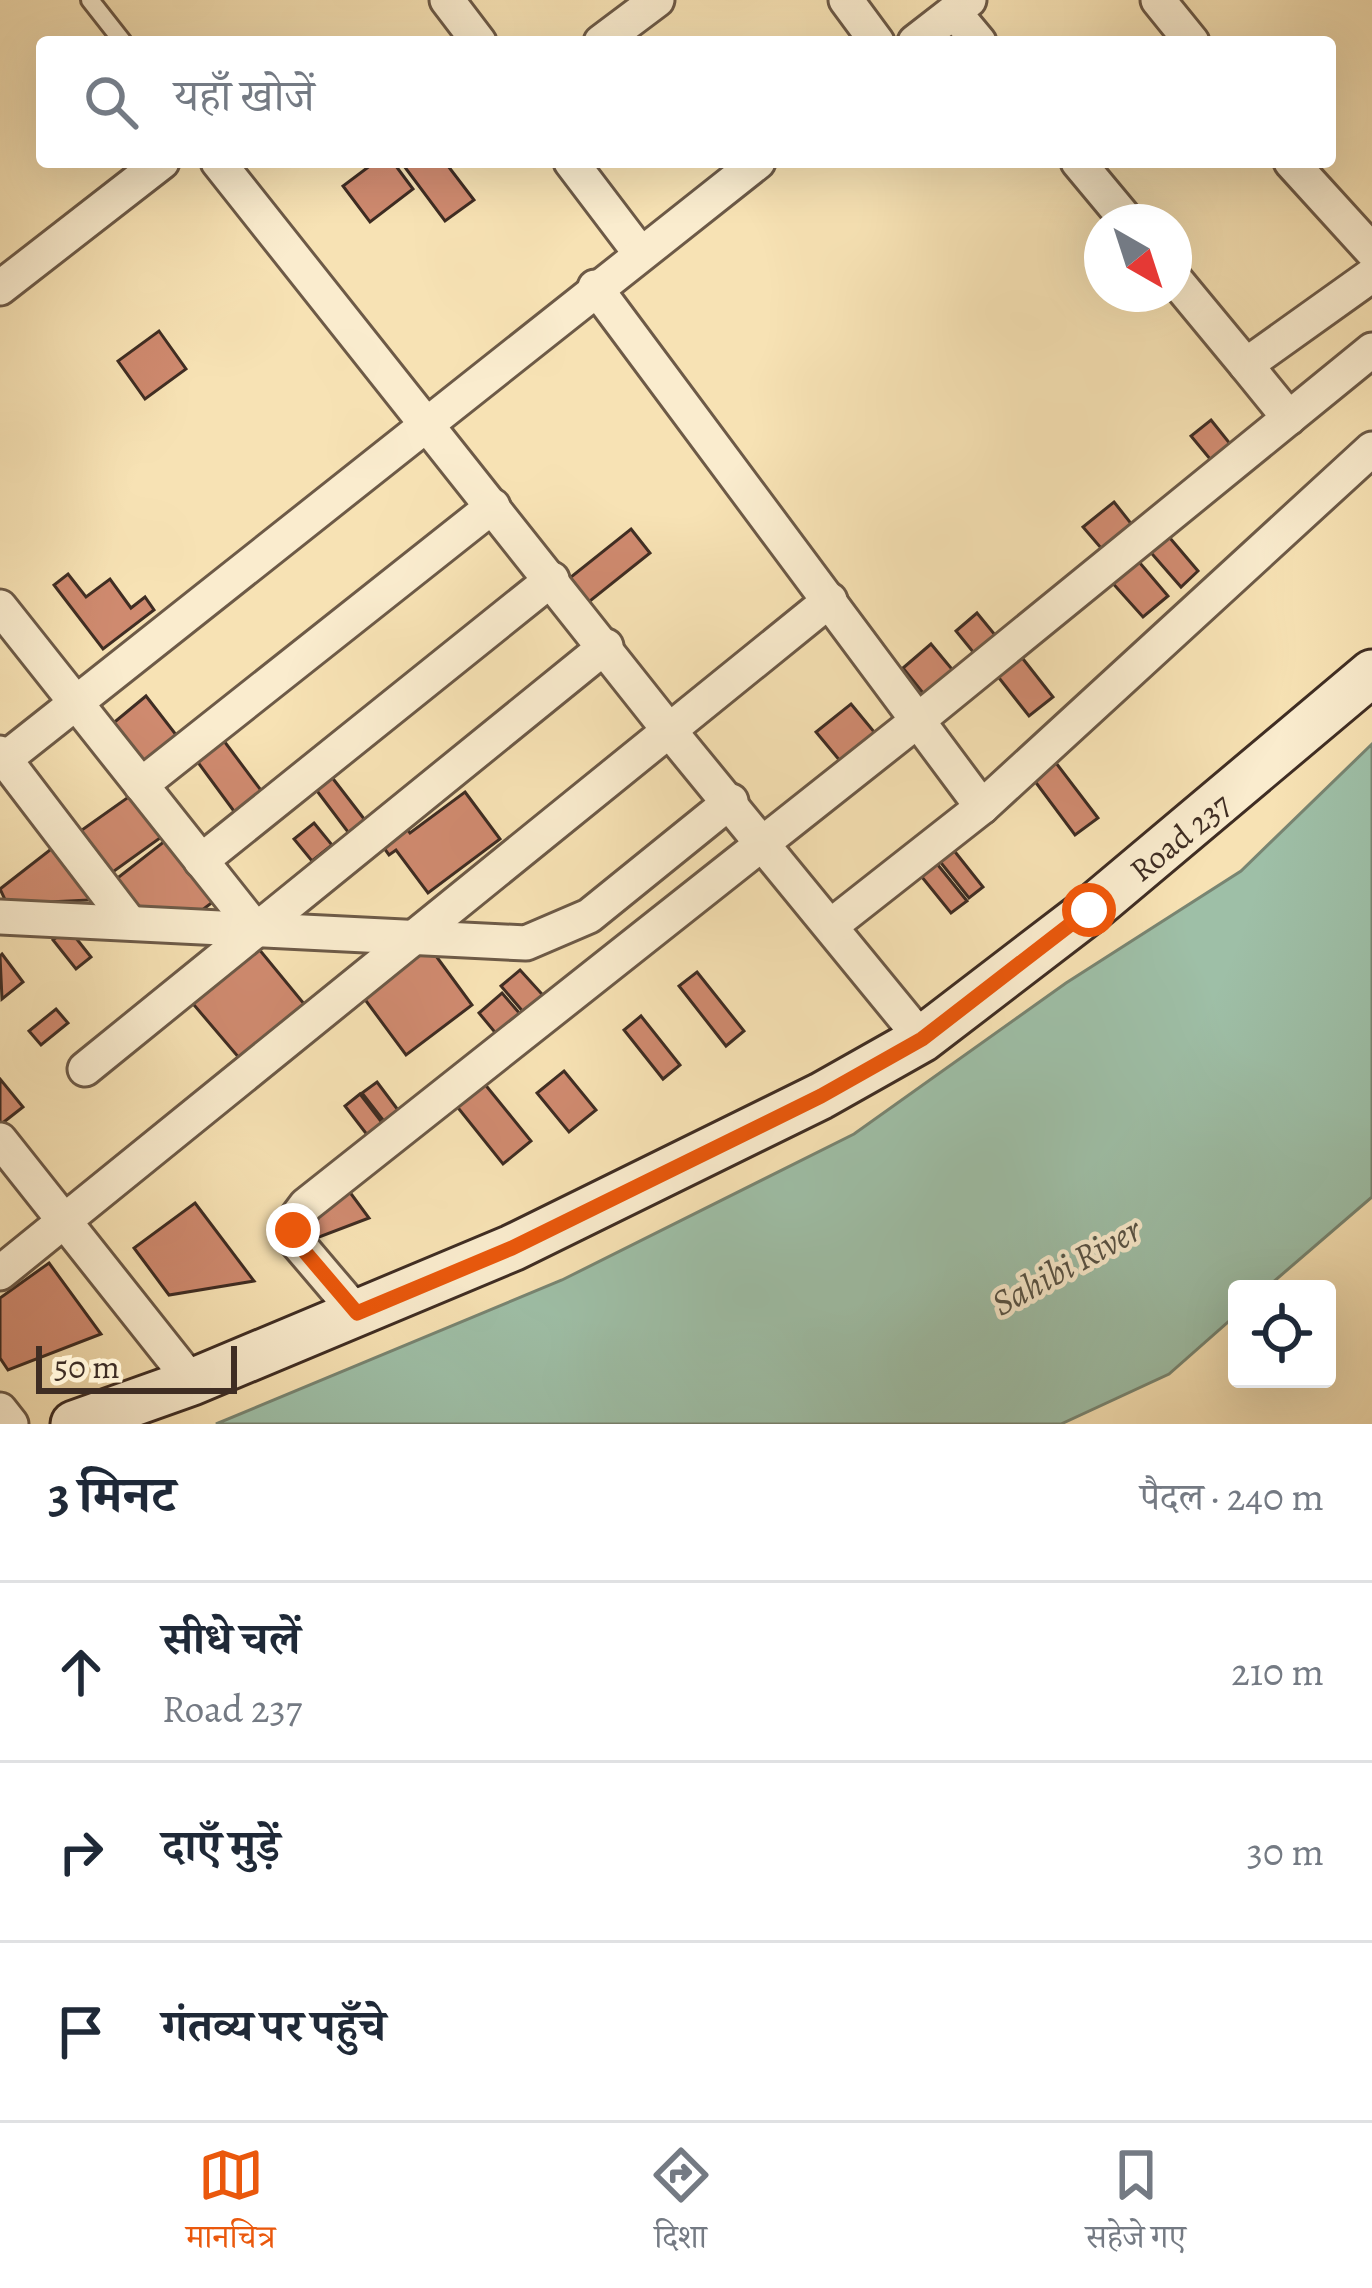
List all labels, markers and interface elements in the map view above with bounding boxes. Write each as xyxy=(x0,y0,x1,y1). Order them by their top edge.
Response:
search box xyxy=(36,36,1336,168)
text: यहाँ खोजें xyxy=(174,65,315,127)
icon: search xyxy=(78,69,144,135)
north arrow xyxy=(1084,204,1192,312)
street label: Road 237 xyxy=(1120,782,1240,892)
route start xyxy=(1062,883,1116,937)
route end xyxy=(266,1203,320,1257)
water label: Sahibi River xyxy=(983,1204,1151,1327)
map controls xyxy=(1228,1280,1336,1388)
button: locate xyxy=(1228,1280,1336,1388)
scale bar xyxy=(36,1340,237,1393)
text: 50 m xyxy=(54,1344,120,1389)
text: 3 मिनट xyxy=(48,1460,175,1530)
text: पैदल · 240 m xyxy=(1140,1470,1324,1523)
text: सीधे चलें xyxy=(162,1608,300,1670)
icon: ahead xyxy=(48,1639,114,1705)
text: 210 m xyxy=(1231,1645,1324,1698)
text: Road 237 xyxy=(162,1682,302,1735)
text: दाएँ मुड़ें xyxy=(162,1815,280,1877)
icon: right xyxy=(48,1819,114,1885)
text: 30 m xyxy=(1247,1825,1324,1878)
text: गंतव्य पर पहुँचे xyxy=(162,1995,386,2057)
icon: arrive xyxy=(48,1999,114,2065)
tab: मानचित्र xyxy=(186,2142,275,2269)
tab: दिशा xyxy=(648,2142,714,2269)
tab: सहेजे गए xyxy=(1086,2142,1186,2269)

